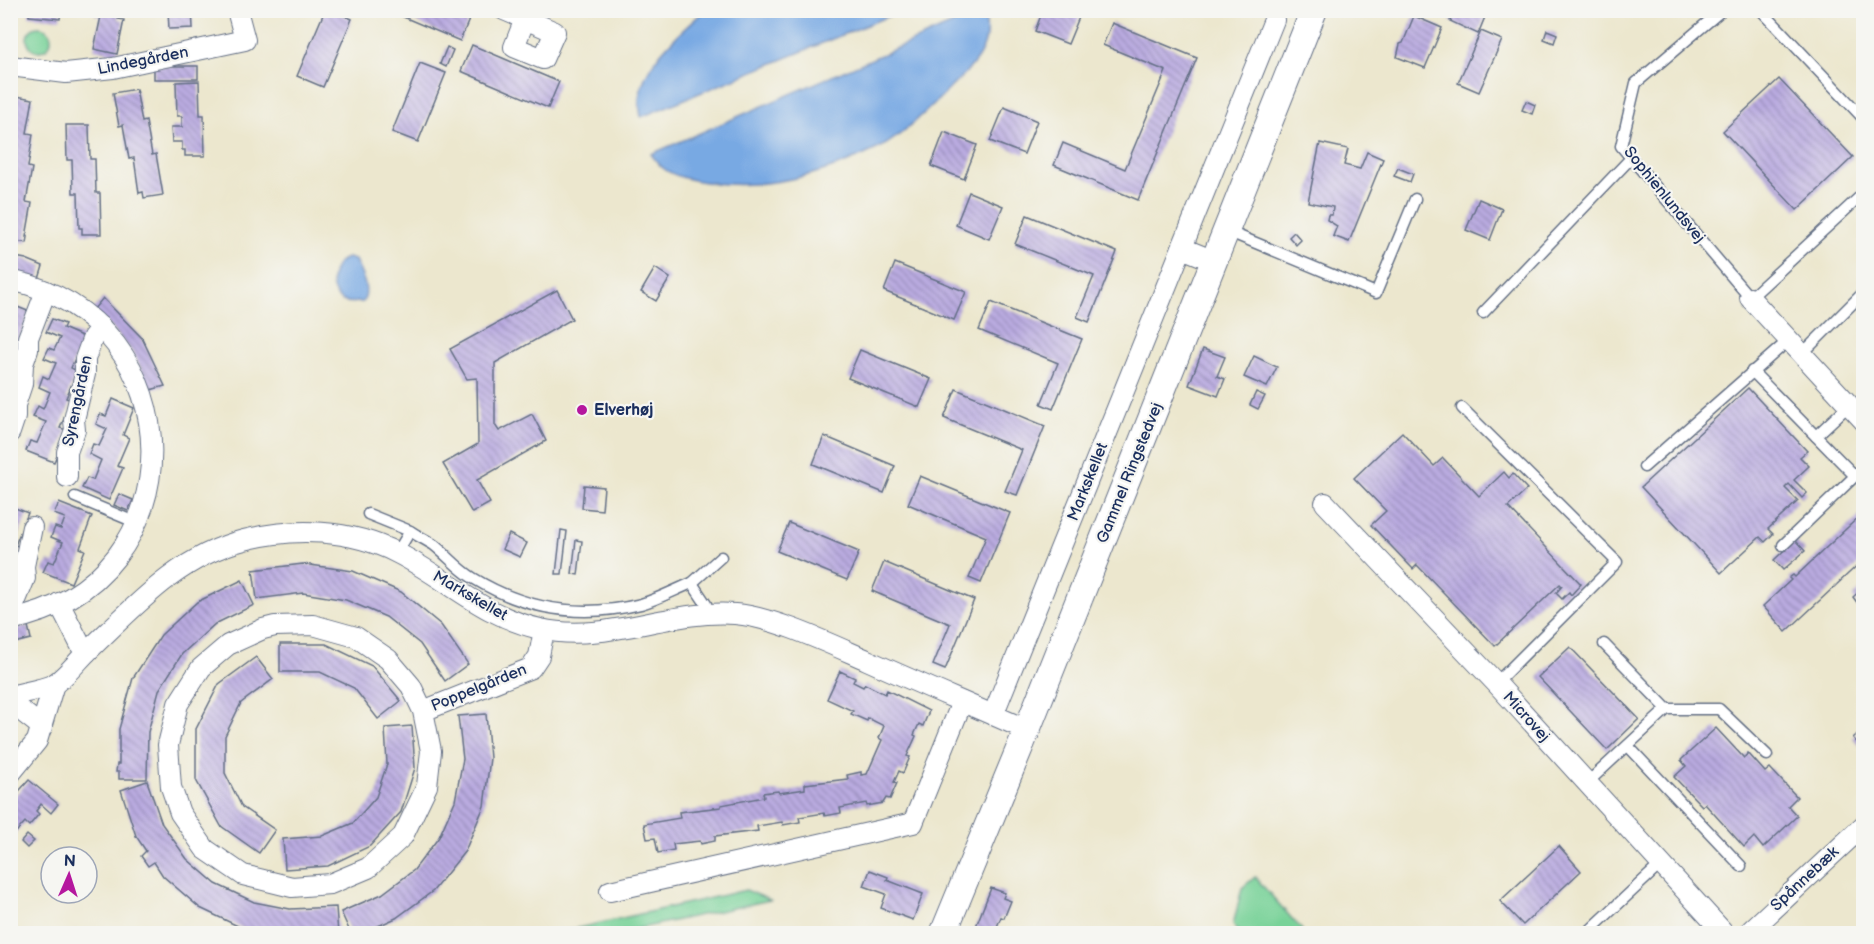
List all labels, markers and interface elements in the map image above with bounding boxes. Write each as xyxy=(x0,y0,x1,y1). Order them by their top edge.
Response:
street label: Lindegården xyxy=(96,43,190,79)
street label: Sophienlundsvej xyxy=(1619,143,1709,247)
street label: Syrengården xyxy=(59,354,97,448)
street label: Gammel Ringstedvej xyxy=(1093,400,1167,546)
place label: Elverhøj xyxy=(594,401,653,420)
marker: Elverhøj xyxy=(575,403,589,417)
street label: Markskellet xyxy=(1064,440,1112,524)
street label: Markskellet xyxy=(429,567,511,625)
street label: Poppelgården xyxy=(428,660,530,716)
street label: Microvej xyxy=(1498,688,1554,746)
street label: Spånnebæk xyxy=(1767,843,1843,915)
north arrow xyxy=(39,845,99,905)
text: N xyxy=(63,852,76,871)

